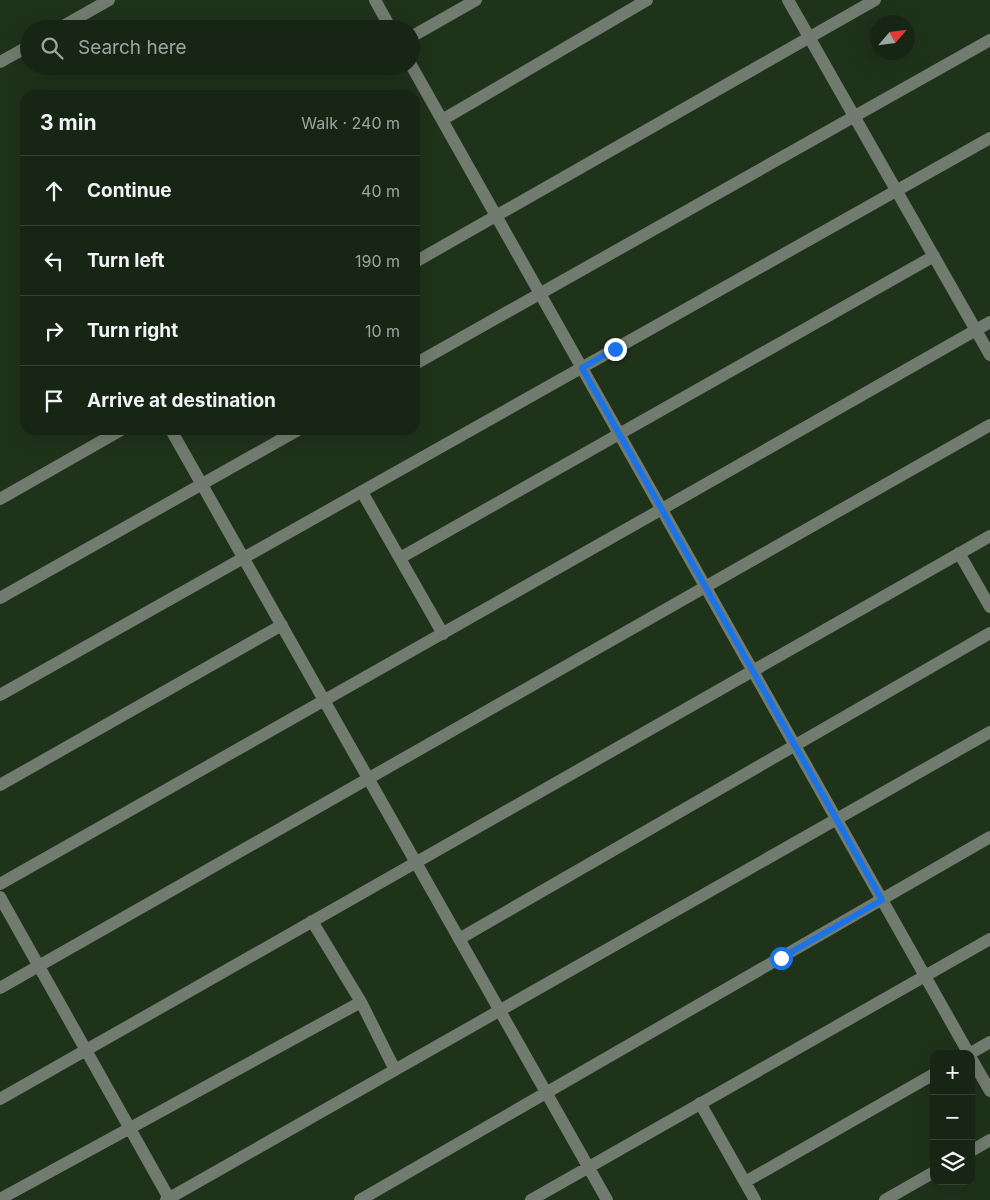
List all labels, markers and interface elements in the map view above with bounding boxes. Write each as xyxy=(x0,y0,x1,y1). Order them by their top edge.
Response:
north arrow xyxy=(870,15,915,60)
search box xyxy=(20,20,420,75)
icon: search xyxy=(38,34,66,62)
text: Search here xyxy=(78,36,187,59)
text: 3 min xyxy=(40,110,96,135)
text: Walk · 240 m xyxy=(301,113,400,133)
icon: ahead xyxy=(40,177,68,205)
text: Continue xyxy=(87,179,172,202)
text: 40 m xyxy=(361,181,400,201)
icon: left xyxy=(40,247,68,275)
text: Turn left xyxy=(87,249,165,272)
text: 190 m xyxy=(355,251,400,271)
icon: right xyxy=(40,317,68,345)
text: Turn right xyxy=(87,319,178,342)
text: 10 m xyxy=(365,321,400,341)
route end xyxy=(604,338,627,361)
icon: arrive xyxy=(40,387,68,415)
text: Arrive at destination xyxy=(87,389,276,412)
route start xyxy=(770,947,793,970)
map controls xyxy=(930,1050,975,1185)
button: + xyxy=(930,1050,975,1095)
button: − xyxy=(930,1095,975,1140)
button: layers xyxy=(930,1140,975,1185)

